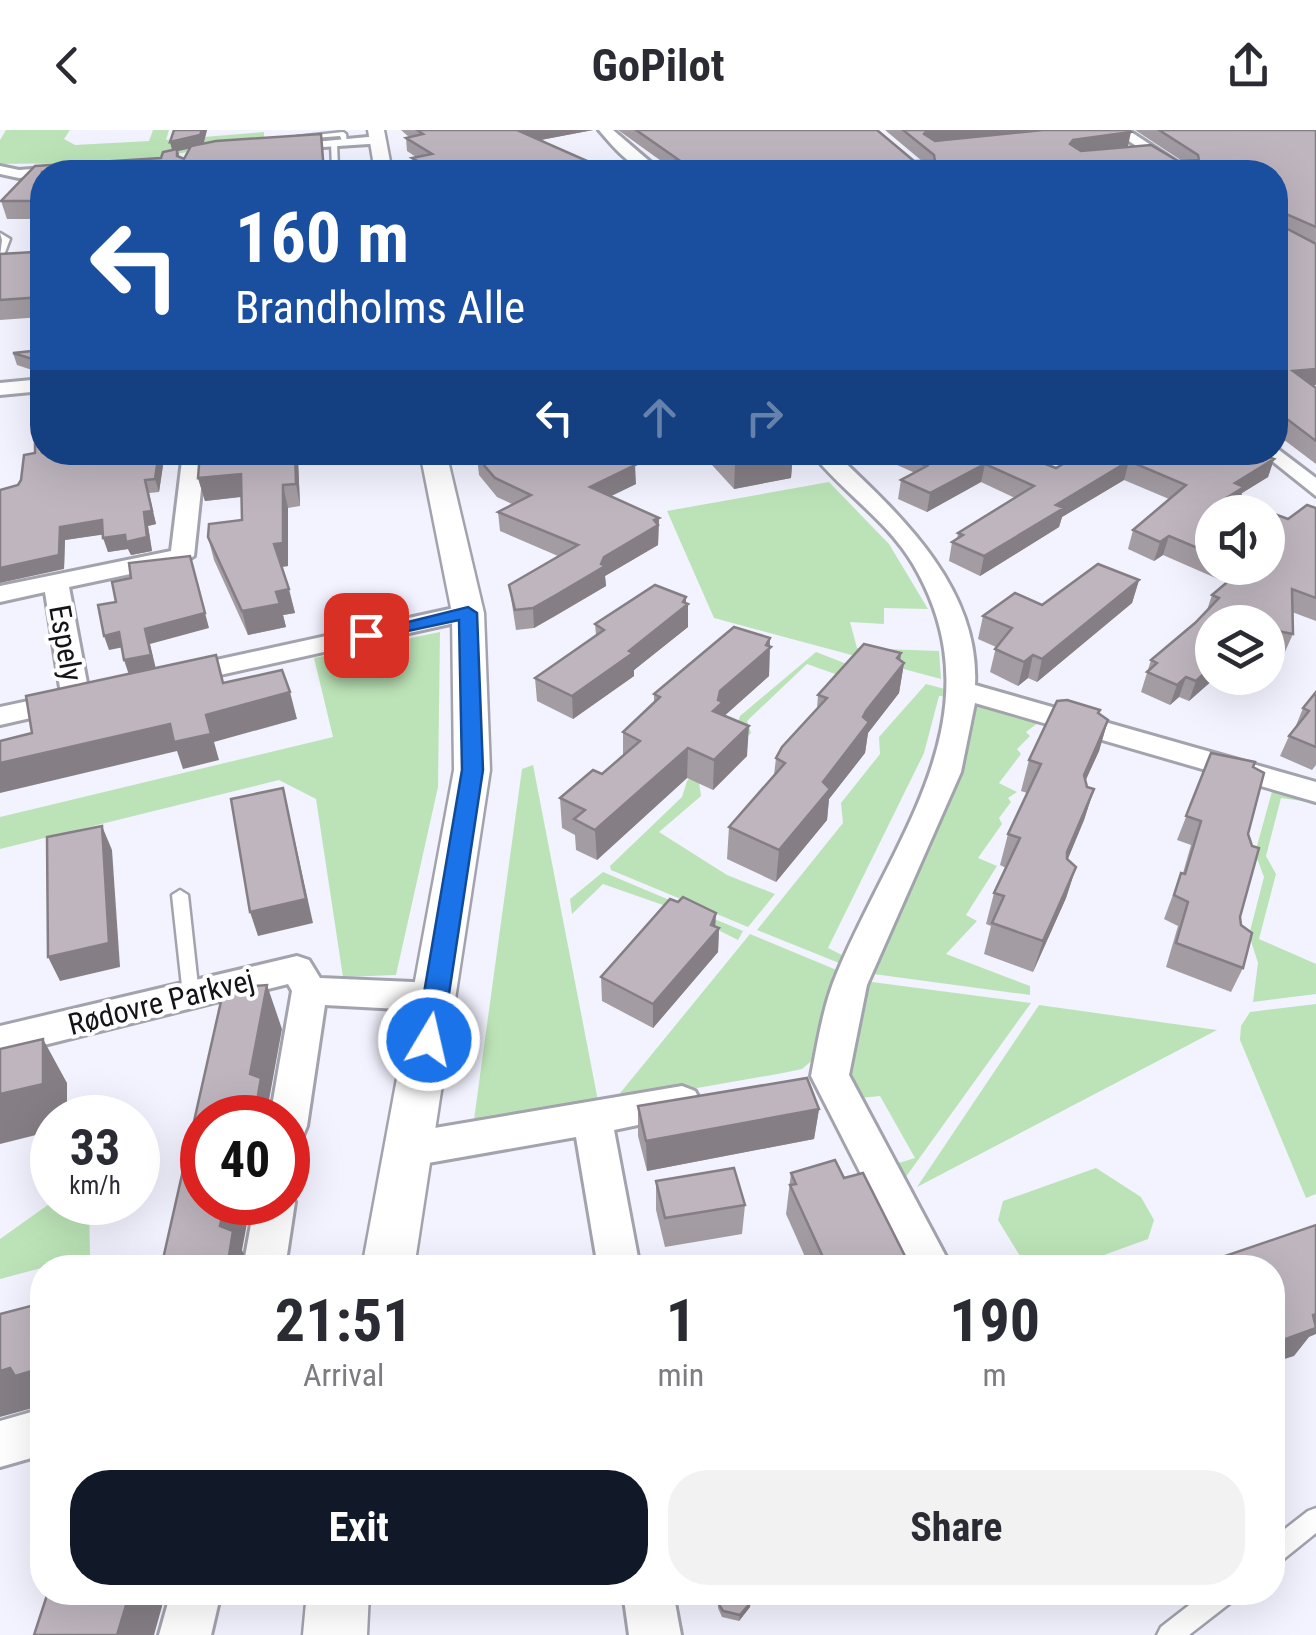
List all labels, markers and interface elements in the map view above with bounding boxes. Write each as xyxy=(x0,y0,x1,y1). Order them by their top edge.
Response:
icon: back xyxy=(40,38,95,93)
icon: share xyxy=(1221,38,1276,93)
text: GoPilot xyxy=(591,39,725,92)
text: 160 m xyxy=(235,197,409,279)
icon: left xyxy=(70,200,200,330)
text: Brandholms Alle xyxy=(235,281,525,334)
icon: left xyxy=(527,390,582,445)
icon: ahead xyxy=(632,390,687,445)
icon: right xyxy=(737,390,792,445)
map controls xyxy=(1195,495,1285,695)
button: sound xyxy=(1195,495,1285,585)
pin xyxy=(324,593,409,678)
street label: Espely xyxy=(42,602,90,684)
button: layers xyxy=(1195,605,1285,695)
icon: arrive xyxy=(339,608,394,663)
street label: Rødovre Parkvej xyxy=(65,962,257,1042)
position arrow xyxy=(377,988,481,1092)
speed limit sign: 40 xyxy=(180,1095,310,1225)
text: 33 xyxy=(70,1119,120,1177)
text: km/h xyxy=(69,1171,121,1200)
text: 21:51 xyxy=(275,1285,413,1356)
text: 1 xyxy=(666,1285,696,1356)
text: 190 xyxy=(949,1285,1040,1356)
text: Arrival xyxy=(303,1356,384,1394)
text: min xyxy=(657,1356,704,1394)
text: m xyxy=(983,1356,1007,1394)
button: Exit xyxy=(70,1470,648,1585)
button: Share xyxy=(668,1470,1245,1585)

